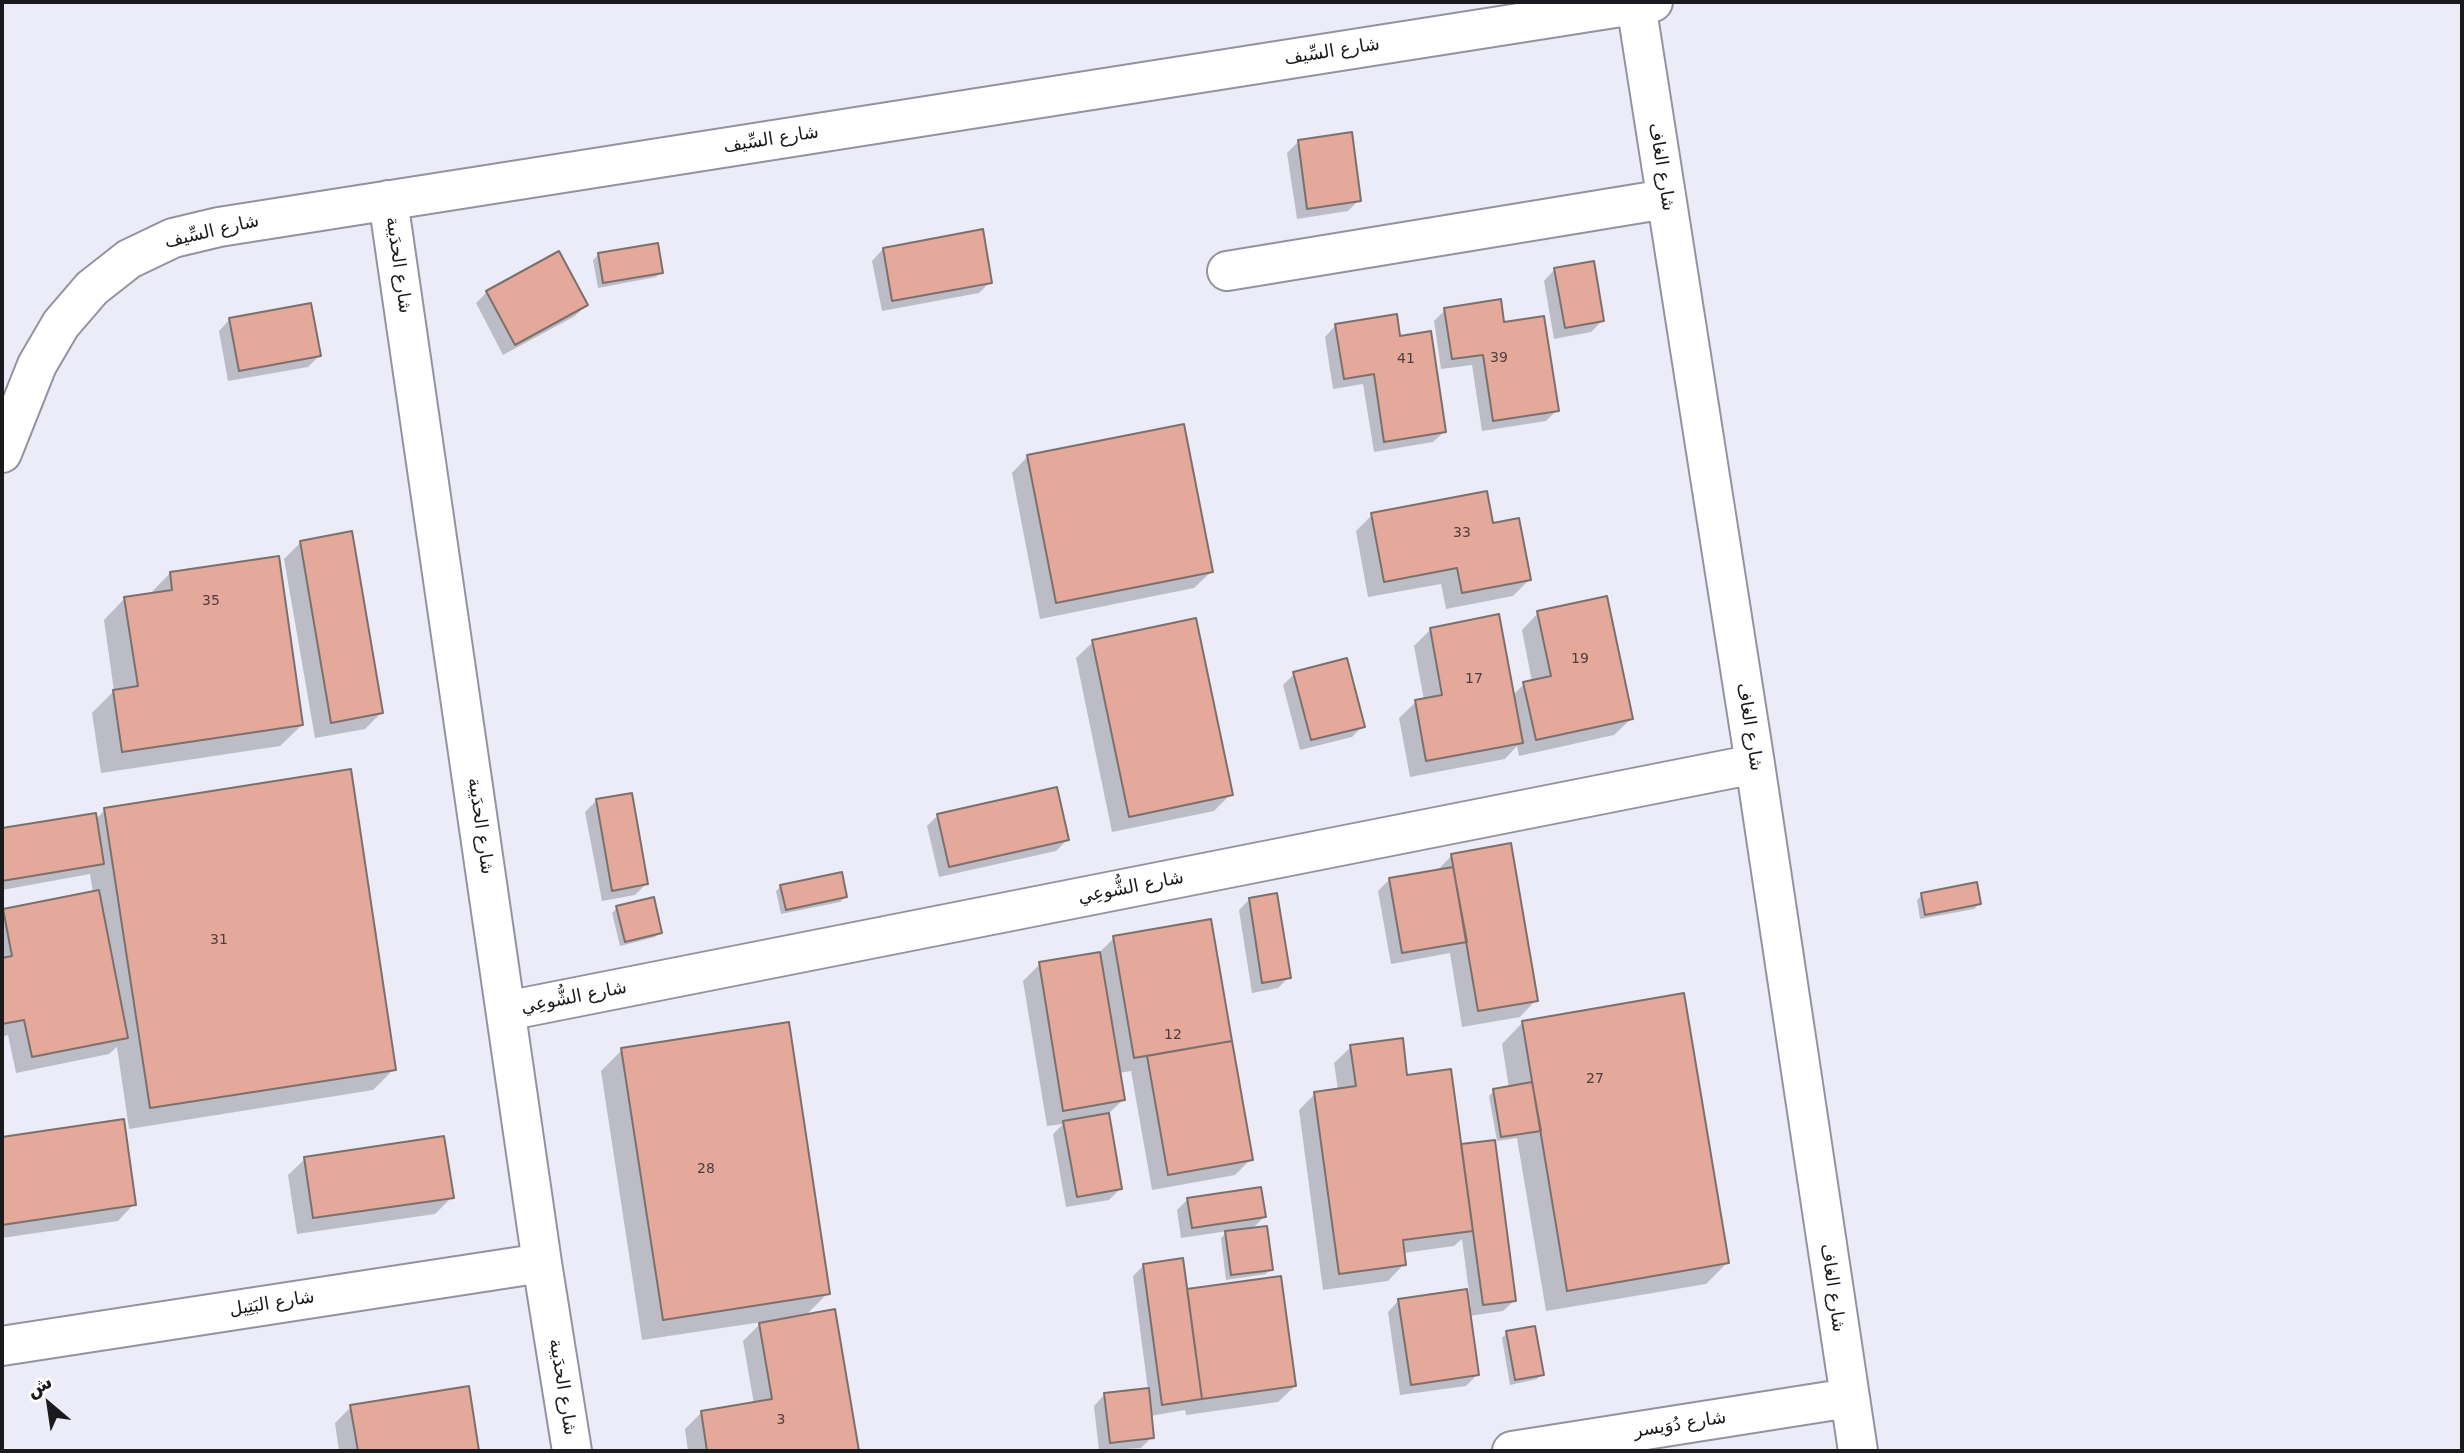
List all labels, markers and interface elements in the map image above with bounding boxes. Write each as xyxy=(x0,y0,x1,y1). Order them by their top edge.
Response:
street label: شارع السِّيف xyxy=(1283,34,1381,70)
street label: شارع الغاف xyxy=(1643,121,1679,213)
street label: شارع السِّيف xyxy=(722,122,820,158)
street label: شارع السِّيف xyxy=(163,211,261,253)
street label: شارع الحدَيبة xyxy=(381,215,415,315)
house number: 39 xyxy=(1490,350,1508,366)
house number: 41 xyxy=(1397,351,1415,367)
house number: 33 xyxy=(1453,525,1471,541)
house number: 35 xyxy=(202,593,220,609)
house number: 19 xyxy=(1571,651,1589,667)
house number: 17 xyxy=(1465,671,1483,687)
street label: شارع الغاف xyxy=(1731,681,1767,773)
street label: شارع الحدَيبة xyxy=(463,776,497,876)
street label: شارع الشُّوعِي xyxy=(1076,867,1186,909)
house number: 31 xyxy=(210,932,228,948)
street label: شارع الشُّوعِي xyxy=(519,977,629,1019)
house number: 12 xyxy=(1164,1027,1182,1043)
house number: 27 xyxy=(1586,1071,1604,1087)
house number: 28 xyxy=(697,1161,715,1177)
street label: شارع الغاف xyxy=(1815,1242,1849,1334)
street label: شارع البَتِيل xyxy=(228,1287,316,1321)
street label: شارع الحدَيبة xyxy=(544,1337,580,1437)
north arrow xyxy=(14,1369,84,1439)
text: ش xyxy=(22,1370,56,1402)
street label: شارع دُوَيسر xyxy=(1632,1407,1728,1443)
house number: 3 xyxy=(777,1412,785,1428)

